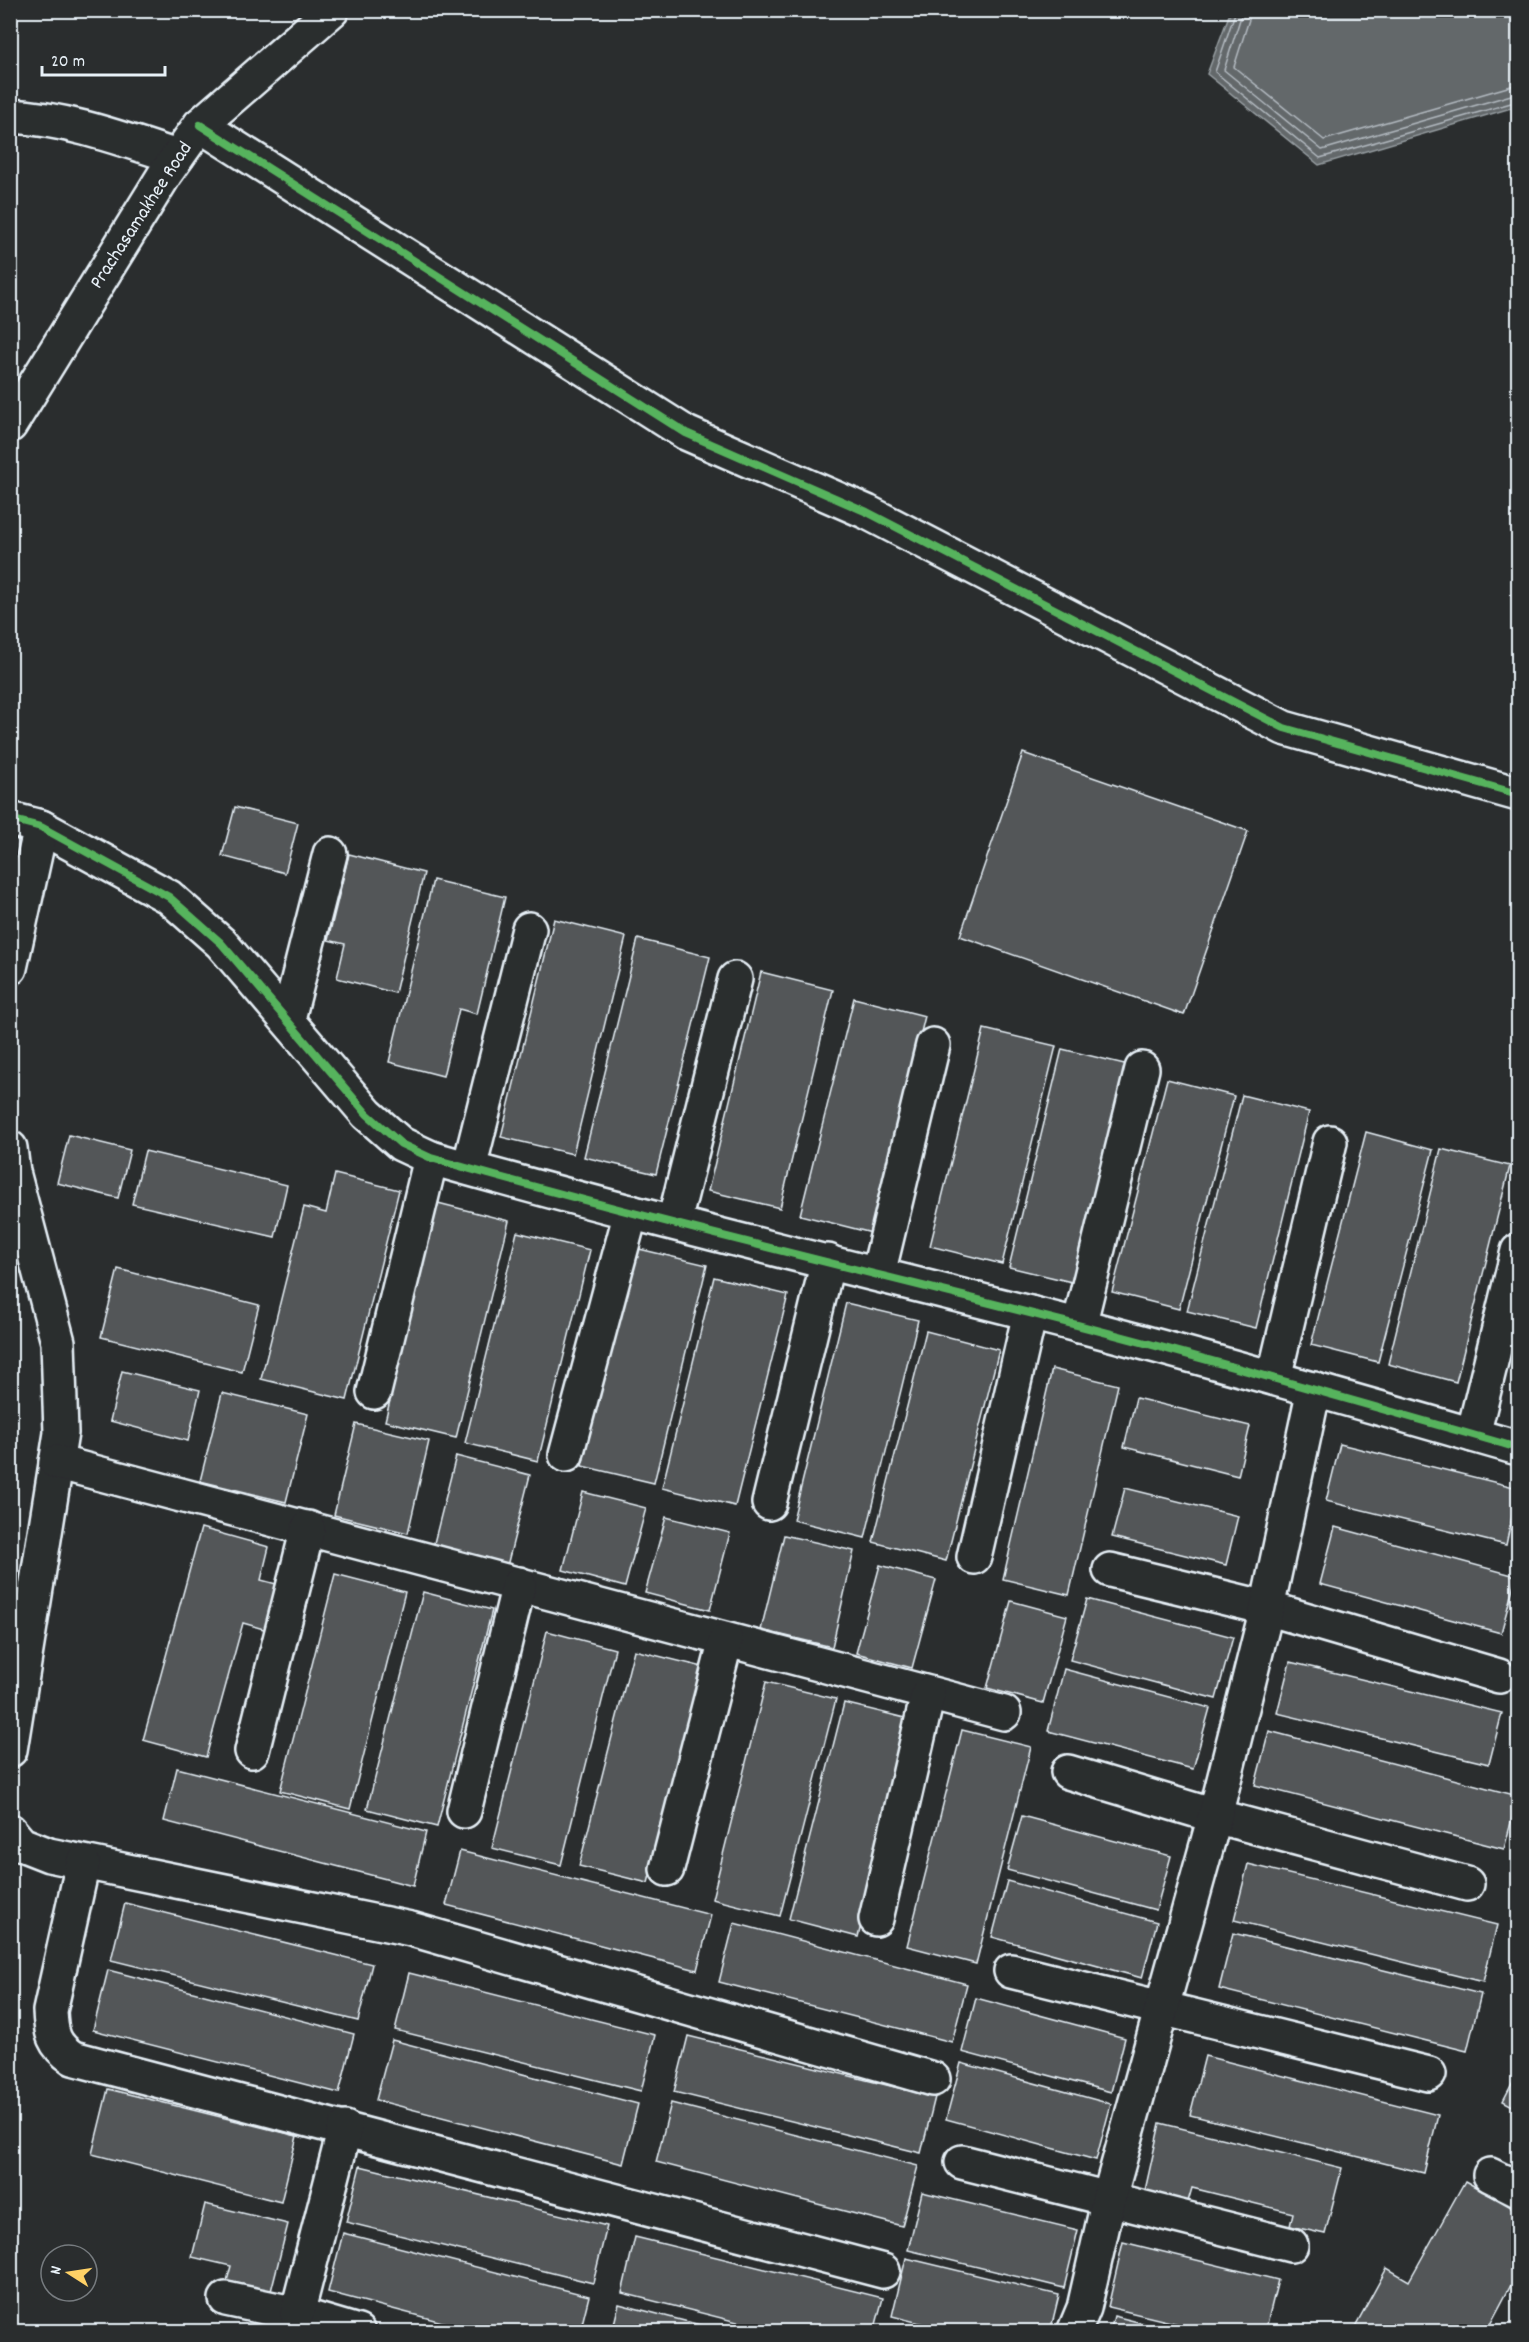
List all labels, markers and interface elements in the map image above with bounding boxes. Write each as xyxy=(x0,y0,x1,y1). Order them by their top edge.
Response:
scale bar xyxy=(42,39,165,77)
text: 20 m xyxy=(51,50,85,75)
street label: Prachasamakhee Road xyxy=(84,137,200,295)
north arrow xyxy=(39,2243,99,2303)
text: N xyxy=(45,2264,69,2277)

